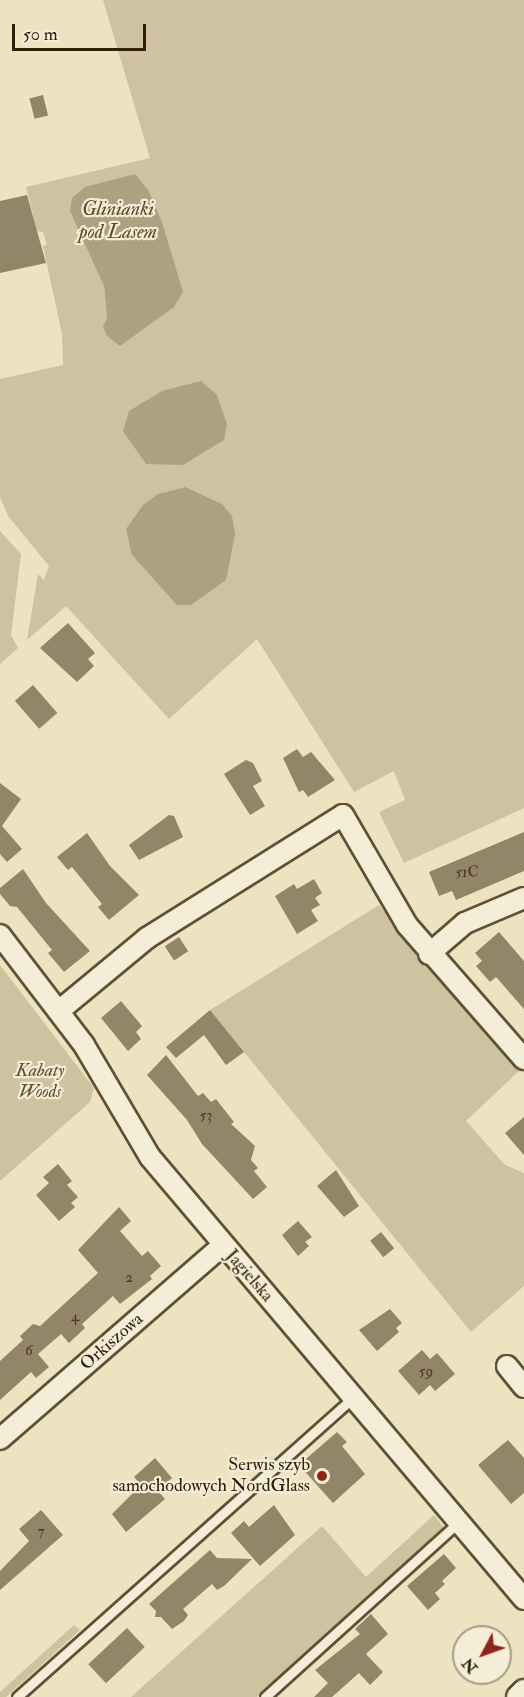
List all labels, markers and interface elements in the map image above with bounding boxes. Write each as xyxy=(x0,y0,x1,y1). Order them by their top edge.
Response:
scale bar xyxy=(15,12,148,50)
text: 50 m xyxy=(23,23,58,46)
water label: Glinianki pod Lasem xyxy=(79,196,157,243)
house number: 51C xyxy=(456,864,478,882)
park label: Kabaty Woods xyxy=(16,1061,64,1104)
house number: 53 xyxy=(200,1107,212,1125)
street label: Jagielska xyxy=(221,1246,277,1306)
house number: 2 xyxy=(125,1269,133,1287)
house number: 4 xyxy=(71,1308,79,1326)
street label: Orkiszowa xyxy=(76,1309,148,1375)
house number: 6 xyxy=(25,1342,33,1360)
house number: 59 xyxy=(419,1363,433,1381)
place label: Serwis szyb samochodowych NordGlass xyxy=(112,1455,310,1498)
marker: Serwis szyb samochodowych NordGlass xyxy=(315,1469,329,1483)
house number: 7 xyxy=(38,1523,44,1541)
north arrow xyxy=(452,1625,512,1685)
text: N xyxy=(458,1654,482,1677)

